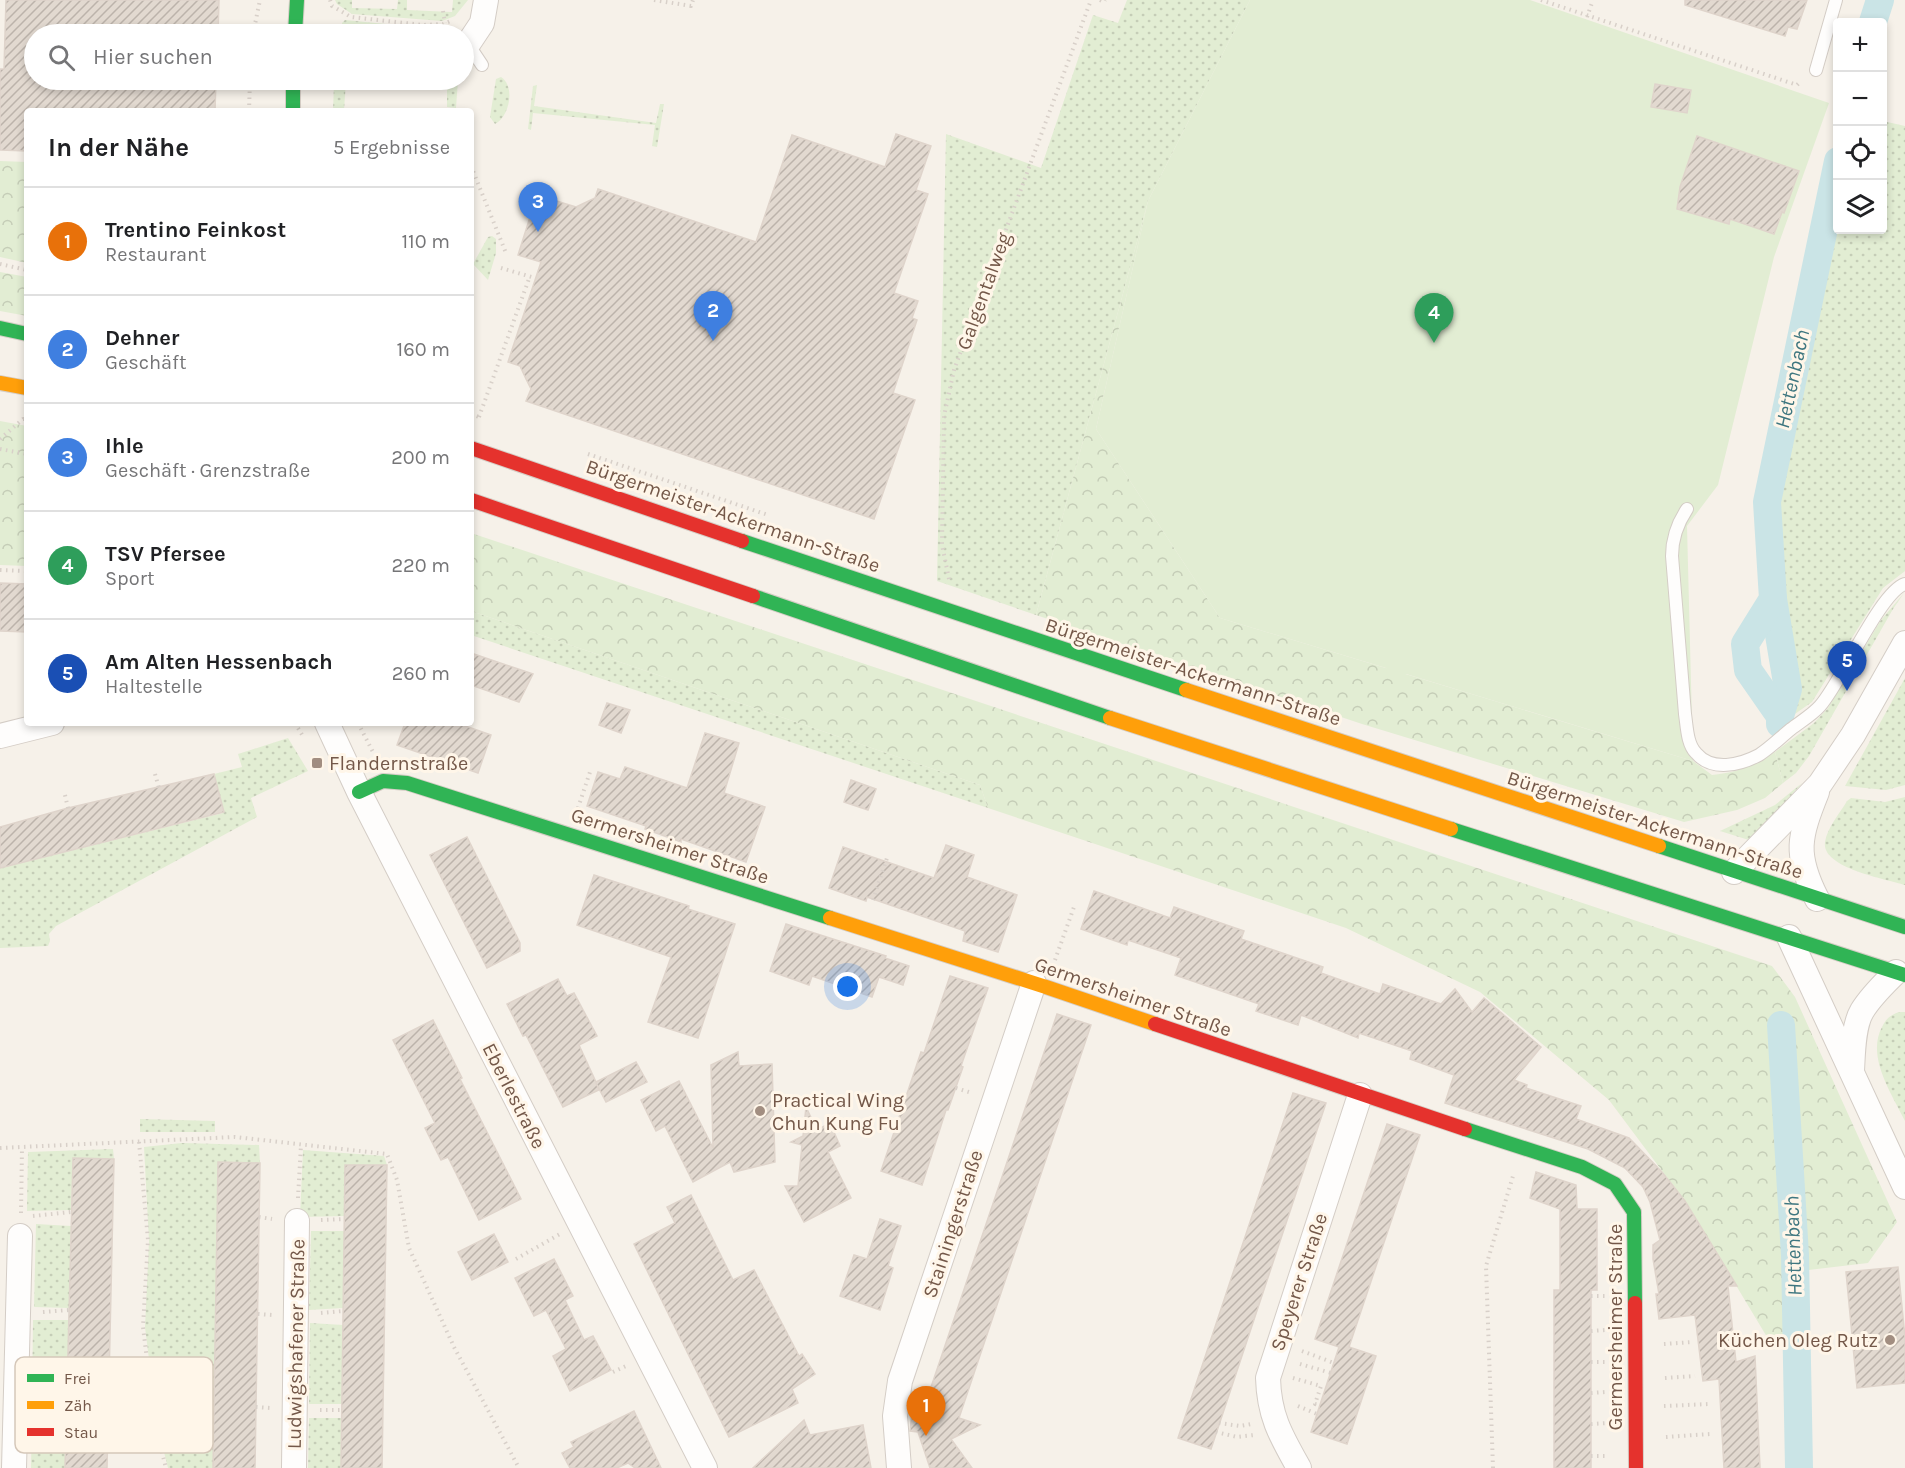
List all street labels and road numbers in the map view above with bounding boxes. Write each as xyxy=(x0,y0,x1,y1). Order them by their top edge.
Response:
street label: Galgentalweg xyxy=(952,229,1016,353)
street label: Bürgermeister-Ackermann-Straße xyxy=(583,455,883,577)
street label: Bürgermeister-Ackermann-Straße xyxy=(1042,613,1344,731)
street label: Bürgermeister-Ackermann-Straße xyxy=(1504,766,1806,884)
street label: Germersheimer Straße xyxy=(568,803,772,889)
street label: Germersheimer Straße xyxy=(1032,952,1234,1042)
street label: Eberlestraße xyxy=(478,1039,550,1153)
street label: Stainingerstraße xyxy=(918,1147,988,1301)
street label: Speyerer Straße xyxy=(1266,1210,1332,1354)
street label: Germersheimer Straße xyxy=(1604,1224,1627,1430)
street label: Ludwigshafener Straße xyxy=(283,1239,309,1449)

